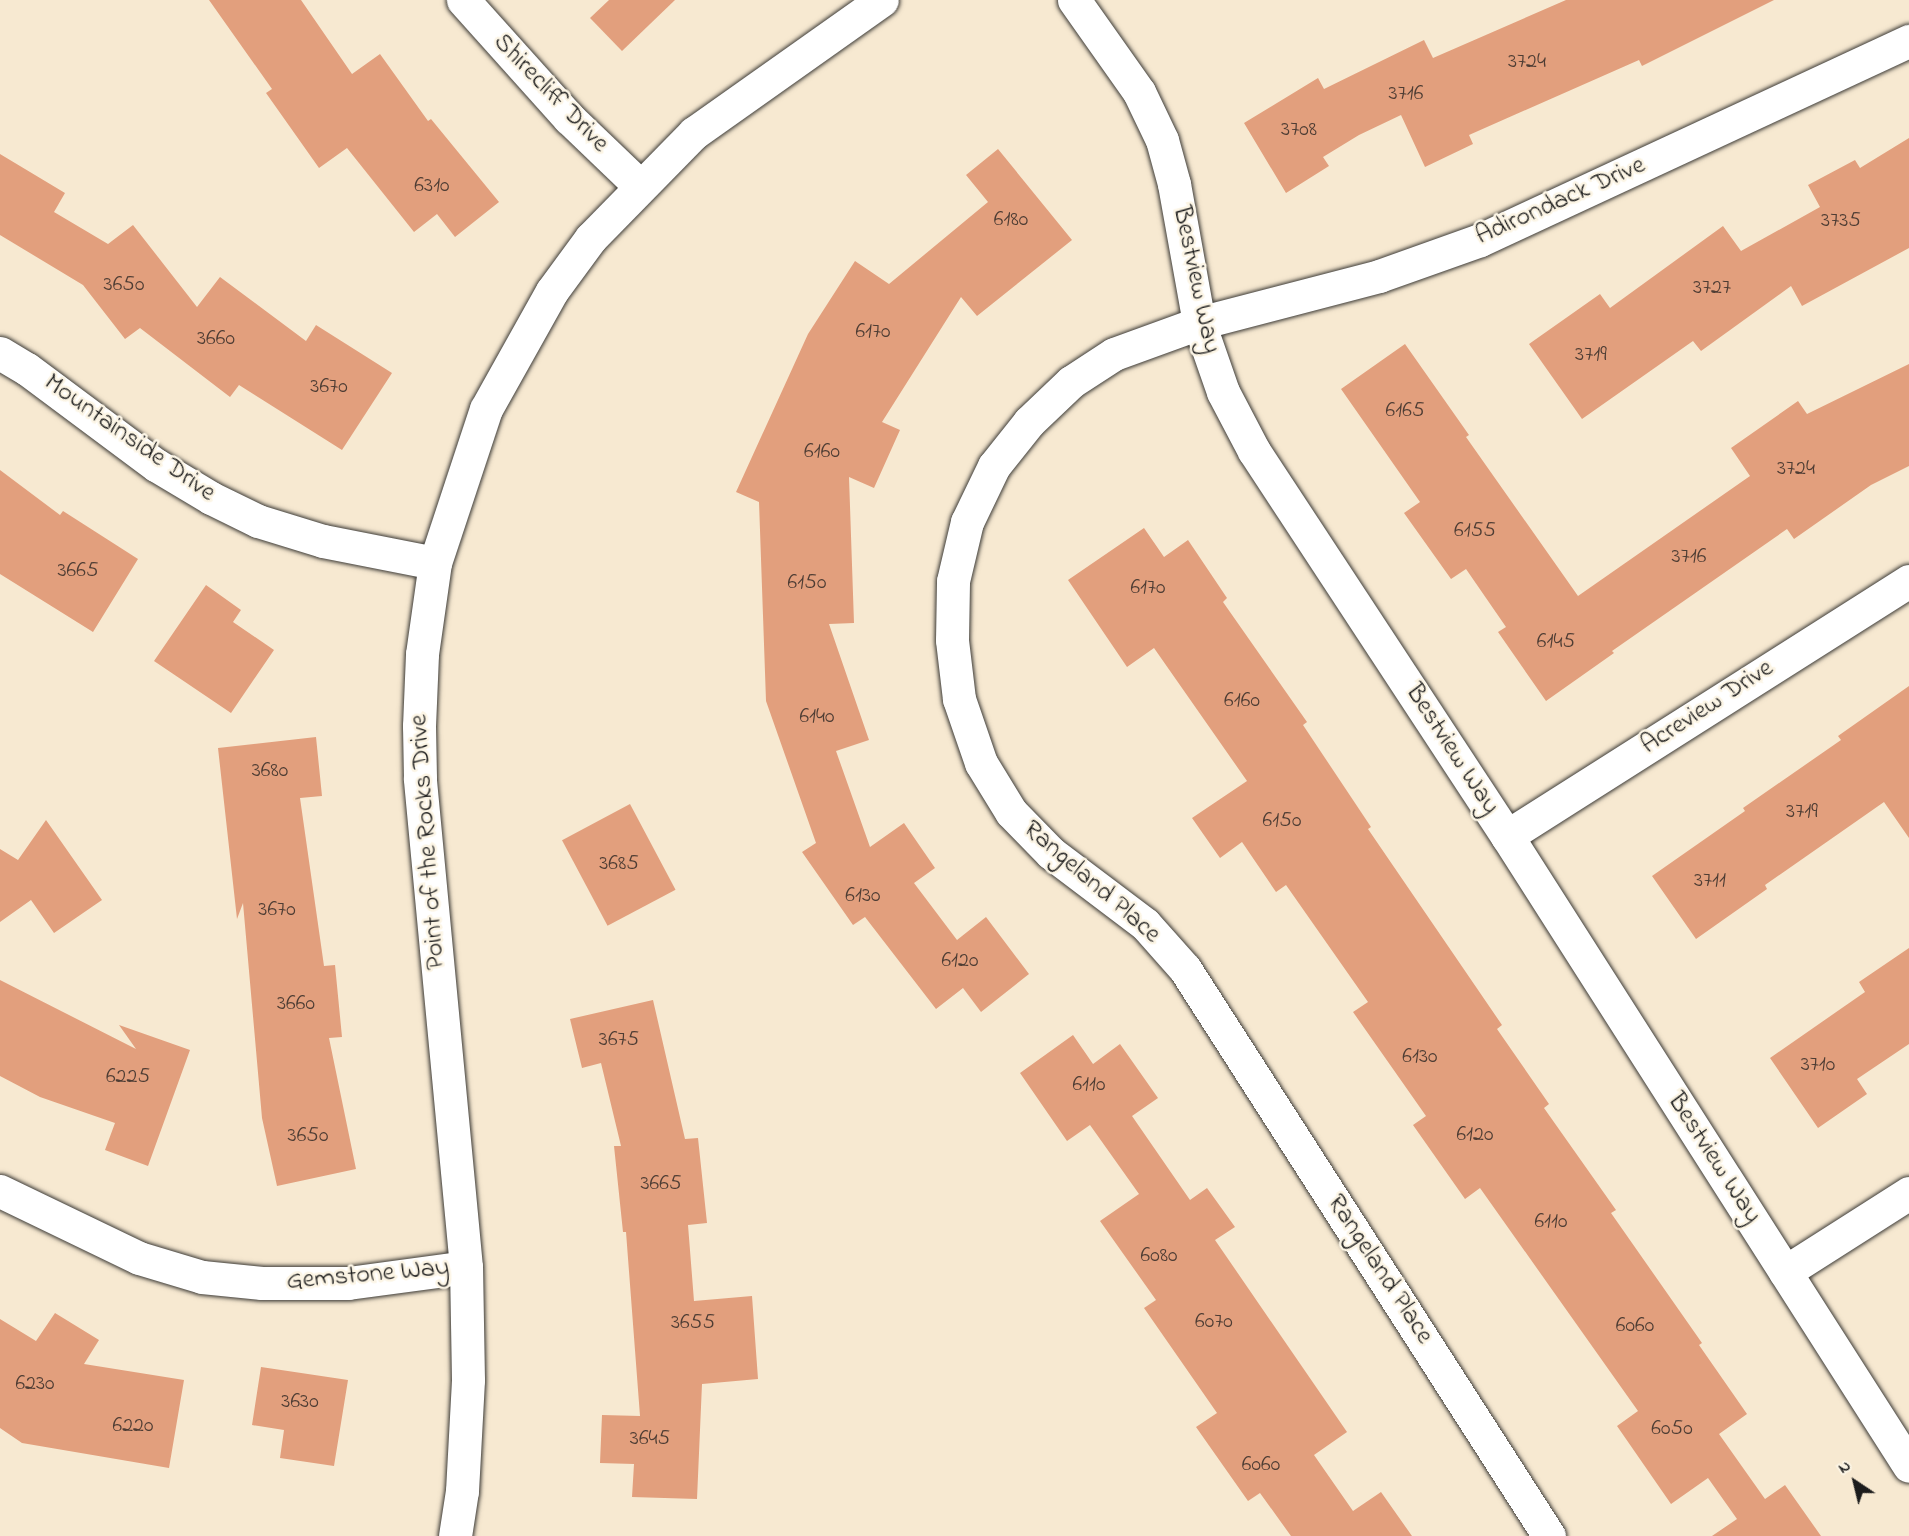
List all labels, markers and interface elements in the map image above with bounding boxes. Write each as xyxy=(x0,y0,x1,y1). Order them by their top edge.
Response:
street label: Shirecliff Drive xyxy=(485,28,615,160)
house number: 3724 xyxy=(1508,50,1546,76)
house number: 3716 xyxy=(1389,82,1423,108)
house number: 3708 xyxy=(1281,118,1317,144)
street label: Adirondack Drive xyxy=(1471,151,1651,253)
house number: 6310 xyxy=(414,174,450,200)
street label: Bestview Way xyxy=(1164,204,1226,356)
house number: 6180 xyxy=(994,208,1028,234)
house number: 3735 xyxy=(1821,209,1861,235)
house number: 3650 xyxy=(104,273,144,299)
house number: 3727 xyxy=(1693,276,1731,302)
house number: 6170 xyxy=(855,320,891,346)
house number: 3660 xyxy=(197,327,235,353)
house number: 3719 xyxy=(1575,343,1607,369)
street label: Mountainside Drive xyxy=(37,368,221,510)
house number: 3670 xyxy=(310,375,348,401)
house number: 6165 xyxy=(1386,399,1424,425)
house number: 6160 xyxy=(804,440,840,466)
house number: 3724 xyxy=(1777,457,1815,483)
house number: 6155 xyxy=(1454,519,1496,545)
house number: 3716 xyxy=(1672,545,1706,571)
house number: 3665 xyxy=(57,559,99,585)
house number: 6150 xyxy=(788,571,826,597)
house number: 6170 xyxy=(1130,576,1166,602)
house number: 6145 xyxy=(1537,630,1575,656)
street label: Acreview Drive xyxy=(1636,654,1780,762)
street label: Bestview Way xyxy=(1397,679,1505,821)
house number: 6160 xyxy=(1224,689,1260,715)
house number: 6140 xyxy=(799,705,835,731)
street label: Point of the Rocks Drive xyxy=(405,713,453,971)
house number: 3680 xyxy=(252,759,288,785)
house number: 3719 xyxy=(1786,800,1818,826)
house number: 6150 xyxy=(1263,809,1301,835)
street label: Rangeland Place xyxy=(1016,815,1166,951)
house number: 3685 xyxy=(599,852,639,878)
house number: 3711 xyxy=(1694,869,1726,895)
house number: 6130 xyxy=(845,884,881,910)
house number: 3670 xyxy=(258,898,296,924)
house number: 6120 xyxy=(941,949,979,975)
house number: 3660 xyxy=(277,992,315,1018)
house number: 3675 xyxy=(599,1028,639,1054)
house number: 6130 xyxy=(1402,1045,1438,1071)
house number: 3710 xyxy=(1801,1053,1835,1079)
house number: 6225 xyxy=(106,1065,150,1091)
house number: 6110 xyxy=(1072,1073,1106,1099)
street label: Bestview Way xyxy=(1659,1088,1767,1230)
house number: 6120 xyxy=(1456,1123,1494,1149)
house number: 3650 xyxy=(288,1124,328,1150)
house number: 3665 xyxy=(640,1172,682,1198)
street label: Rangeland Place xyxy=(1319,1189,1439,1351)
house number: 6110 xyxy=(1534,1210,1568,1236)
house number: 6080 xyxy=(1141,1244,1177,1270)
street label: Gemstone Way xyxy=(285,1253,451,1299)
house number: 6070 xyxy=(1195,1310,1233,1336)
house number: 3655 xyxy=(671,1311,715,1337)
house number: 6060 xyxy=(1616,1314,1654,1340)
house number: 6230 xyxy=(15,1372,55,1398)
house number: 3630 xyxy=(281,1390,319,1416)
house number: 6220 xyxy=(112,1414,154,1440)
house number: 6050 xyxy=(1651,1417,1693,1443)
house number: 3645 xyxy=(630,1427,670,1453)
north arrow xyxy=(1825,1452,1885,1512)
house number: 6060 xyxy=(1242,1453,1280,1479)
text: N xyxy=(1833,1454,1856,1480)

